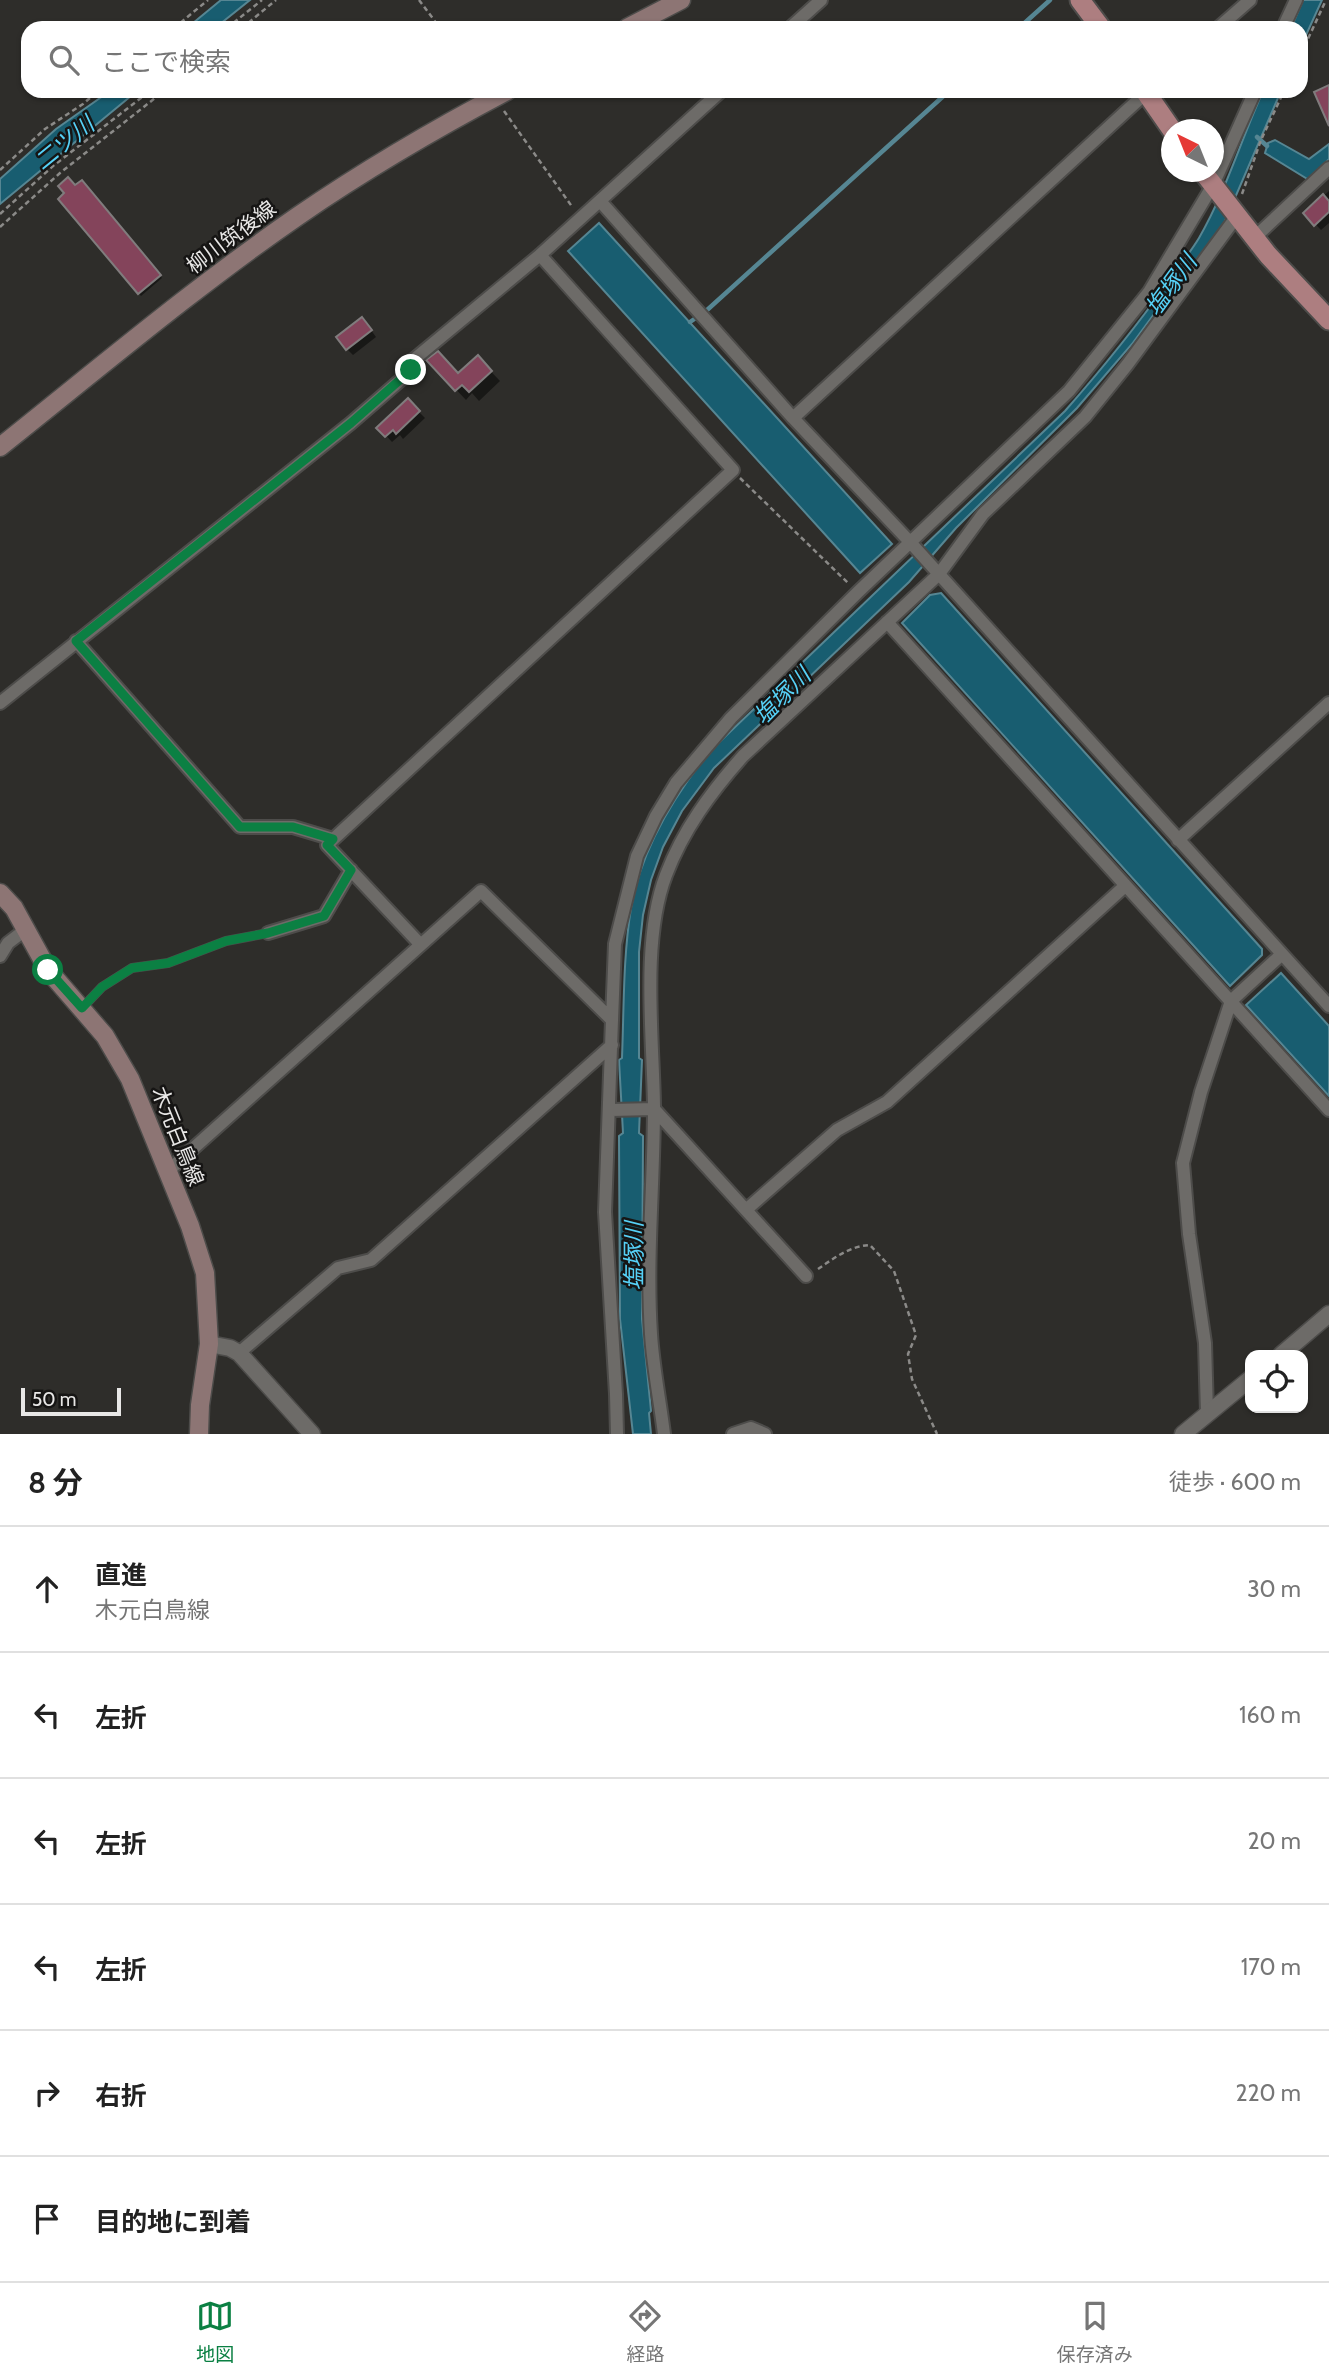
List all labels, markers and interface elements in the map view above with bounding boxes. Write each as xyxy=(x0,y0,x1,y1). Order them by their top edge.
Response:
search box xyxy=(21,21,1308,98)
icon: search xyxy=(45,41,83,79)
text: ここで検索 xyxy=(101,46,231,78)
water label: 二ツ川 xyxy=(28,109,102,176)
north arrow xyxy=(1161,119,1224,182)
street label: 柳川筑後線 xyxy=(182,195,280,279)
water label: 塩塚川 xyxy=(1139,246,1204,321)
route end xyxy=(395,354,426,385)
water label: 塩塚川 xyxy=(748,660,818,730)
route start xyxy=(32,954,63,985)
street label: 木元白鳥線 xyxy=(147,1083,209,1189)
water label: 塩塚川 xyxy=(620,1219,648,1291)
map controls xyxy=(1245,1350,1308,1413)
button: locate xyxy=(1245,1350,1308,1413)
scale bar xyxy=(21,1385,121,1417)
text: 50 m xyxy=(32,1388,76,1411)
text: 8 分 xyxy=(28,1464,83,1501)
text: 徒歩 · 600 m xyxy=(1169,1468,1301,1496)
text: 直進 xyxy=(95,1559,147,1591)
icon: ahead xyxy=(28,1570,66,1608)
text: 30 m xyxy=(1247,1575,1301,1603)
text: 木元白鳥線 xyxy=(95,1596,210,1624)
icon: left xyxy=(28,1696,66,1734)
text: 160 m xyxy=(1239,1701,1301,1729)
text: 左折 xyxy=(95,1702,147,1734)
icon: left xyxy=(28,1822,66,1860)
text: 20 m xyxy=(1248,1827,1301,1855)
text: 左折 xyxy=(95,1828,147,1860)
icon: left xyxy=(28,1948,66,1986)
text: 170 m xyxy=(1241,1953,1301,1981)
text: 左折 xyxy=(95,1954,147,1986)
icon: right xyxy=(28,2074,66,2112)
text: 220 m xyxy=(1235,2079,1301,2107)
text: 右折 xyxy=(95,2080,147,2112)
icon: arrive xyxy=(28,2200,66,2238)
text: 目的地に到着 xyxy=(95,2206,251,2238)
tab: 地図 xyxy=(196,2297,234,2366)
tab: 経路 xyxy=(626,2297,665,2366)
tab: 保存済み xyxy=(1057,2297,1133,2366)

